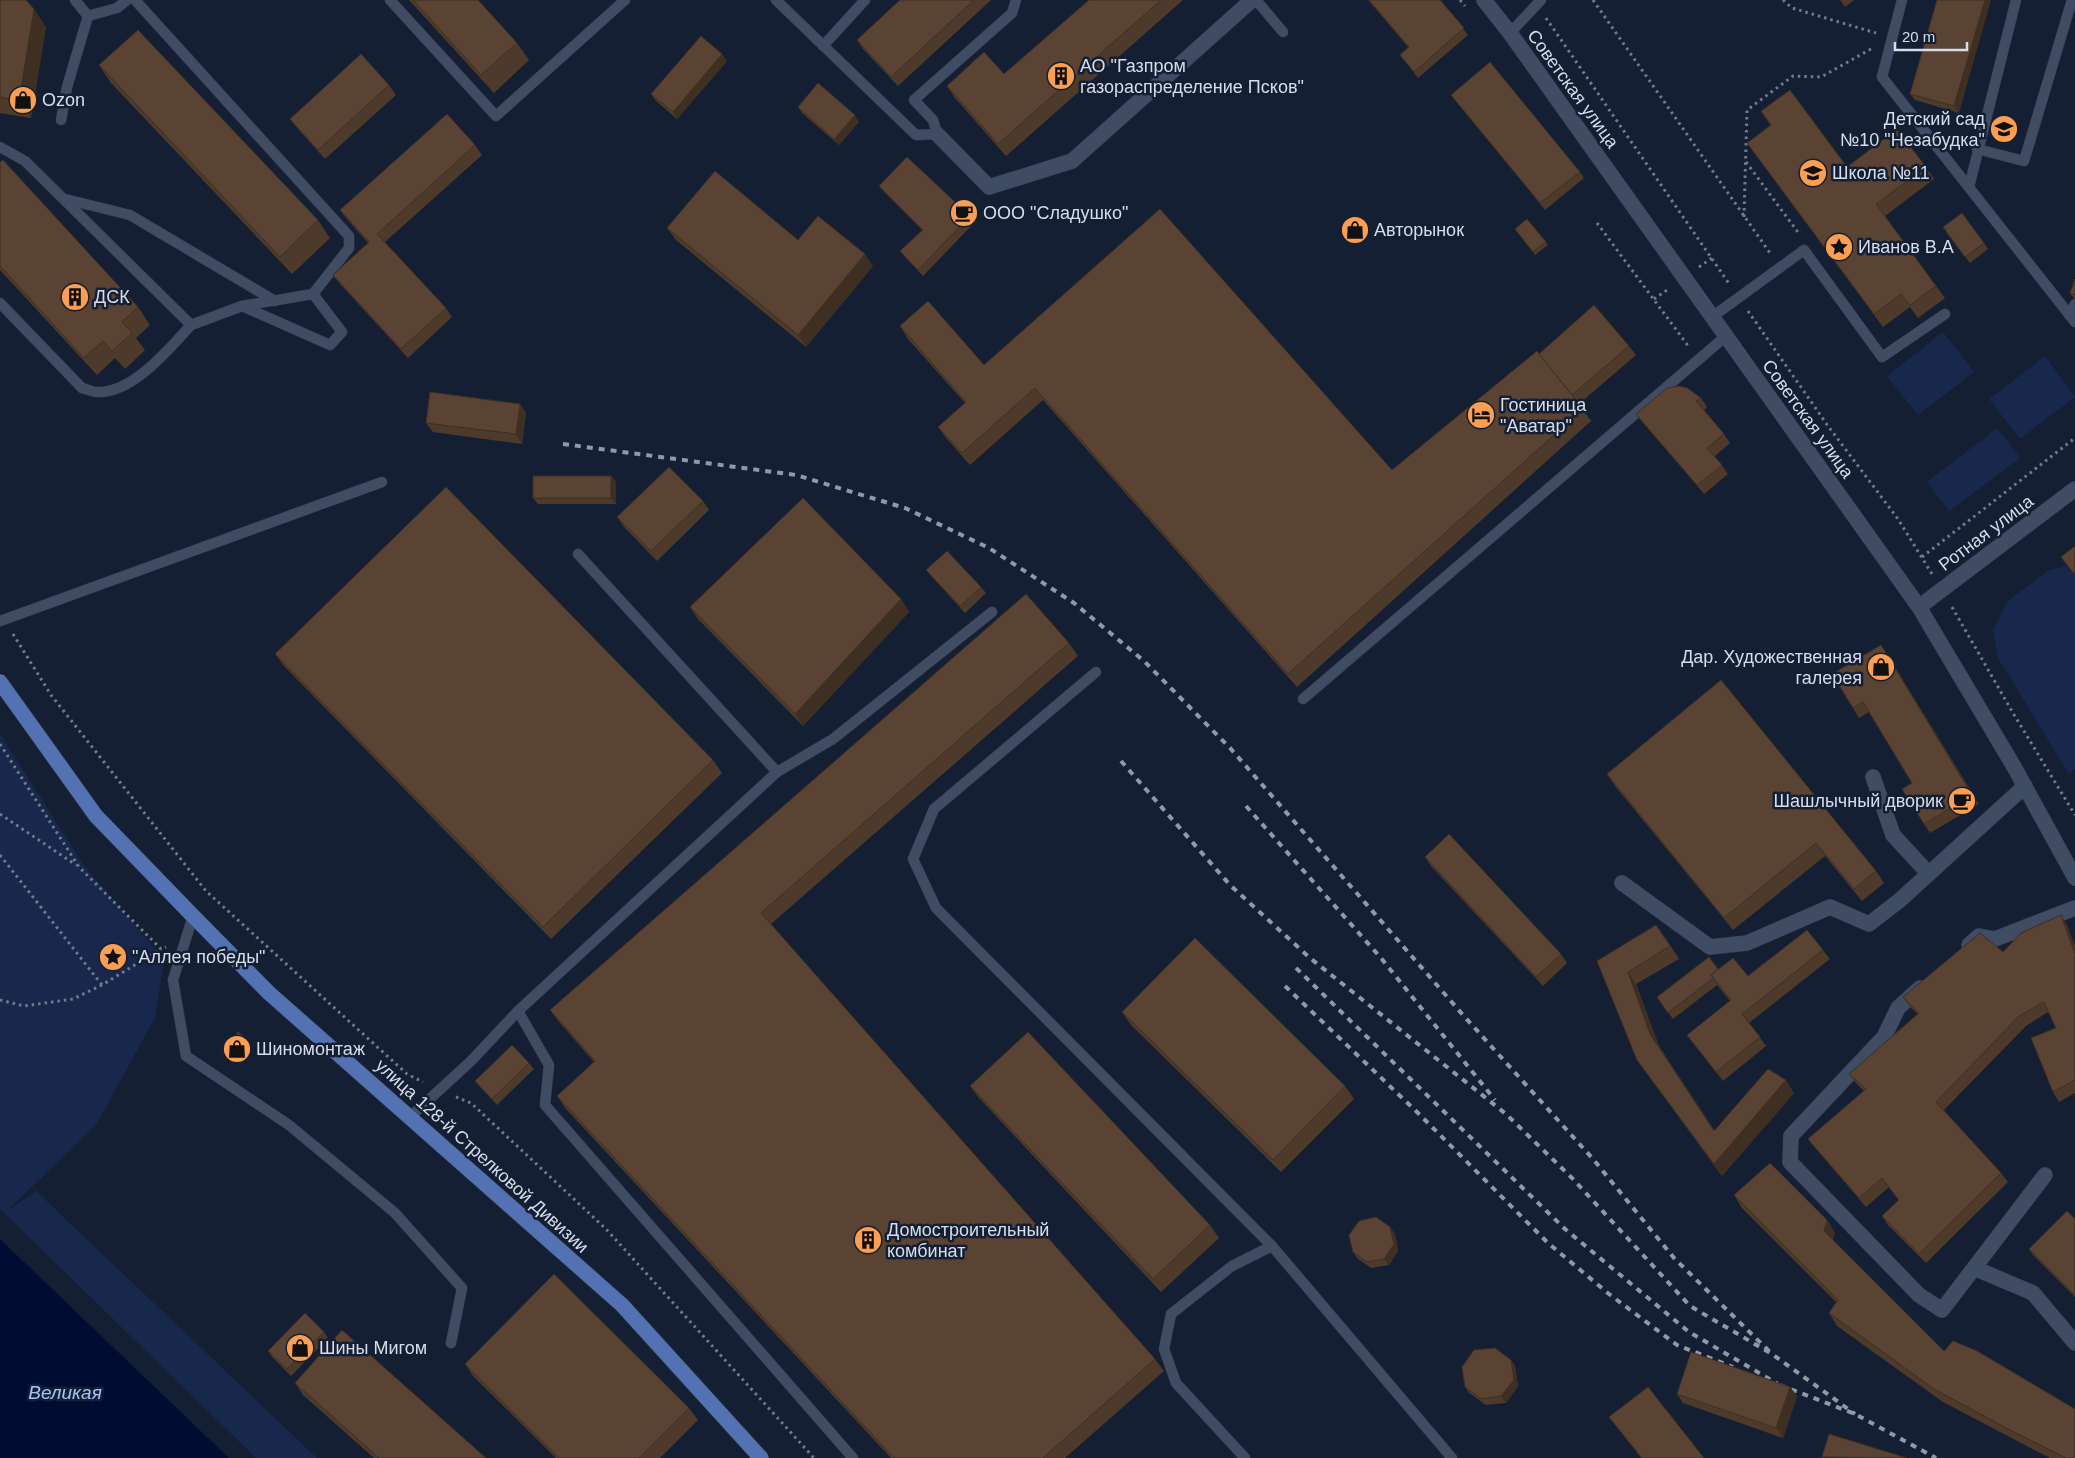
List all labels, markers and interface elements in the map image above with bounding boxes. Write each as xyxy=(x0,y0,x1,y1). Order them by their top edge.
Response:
scale bar xyxy=(1895,20,1968,52)
street label: Советская улица xyxy=(1523,26,1623,153)
text: 20 m xyxy=(1902,28,1935,45)
place label: АО "Газпром газораспределение Псков" xyxy=(1080,56,1304,97)
building icon: АО "Газпром газораспределение Псков" xyxy=(1046,61,1076,91)
shop icon: Ozon xyxy=(8,85,38,115)
place label: Ozon xyxy=(42,90,85,110)
place label: Детский сад №10 "Незабудка" xyxy=(1840,109,1985,150)
school or university icon: Детский сад №10 "Незабудка" xyxy=(1989,114,2019,144)
school or university icon: Школа №11 xyxy=(1798,158,1828,188)
place label: Школа №11 xyxy=(1832,163,1930,183)
cafe icon: ООО "Сладушко" xyxy=(949,198,979,228)
place label: ООО "Сладушко" xyxy=(983,203,1128,223)
shop icon: Авторынок xyxy=(1340,215,1370,245)
place label: Авторынок xyxy=(1374,220,1464,240)
place icon: Иванов В.А xyxy=(1824,232,1854,262)
place label: Иванов В.А xyxy=(1858,237,1954,257)
building icon: ДСК xyxy=(60,282,90,312)
place label: ДСК xyxy=(94,287,130,307)
street label: Советская улица xyxy=(1758,356,1858,483)
place label: Гостиница "Аватар" xyxy=(1500,395,1587,436)
hotel icon: Гостиница "Аватар" xyxy=(1466,400,1496,430)
street label: Ротная улица xyxy=(1935,490,2038,575)
place label: Дар. Художественная галерея xyxy=(1681,647,1862,688)
shop icon: Дар. Художественная галерея xyxy=(1866,652,1896,682)
cafe icon: Шашлычный дворик xyxy=(1947,786,1977,816)
place label: Шашлычный дворик xyxy=(1773,791,1943,811)
place icon: "Аллея победы" xyxy=(98,942,128,972)
place label: "Аллея победы" xyxy=(132,947,265,967)
shop icon: Шиномонтаж xyxy=(222,1034,252,1064)
place label: Шиномонтаж xyxy=(256,1039,365,1059)
street label: улица 128-й Стрелковой Дивизии xyxy=(371,1055,593,1257)
place label: Домостроительный комбинат xyxy=(887,1220,1049,1261)
building icon: Домостроительный комбинат xyxy=(853,1225,883,1255)
shop icon: Шины Мигом xyxy=(285,1333,315,1363)
place label: Шины Мигом xyxy=(319,1338,427,1358)
water label: Великая xyxy=(28,1382,102,1403)

